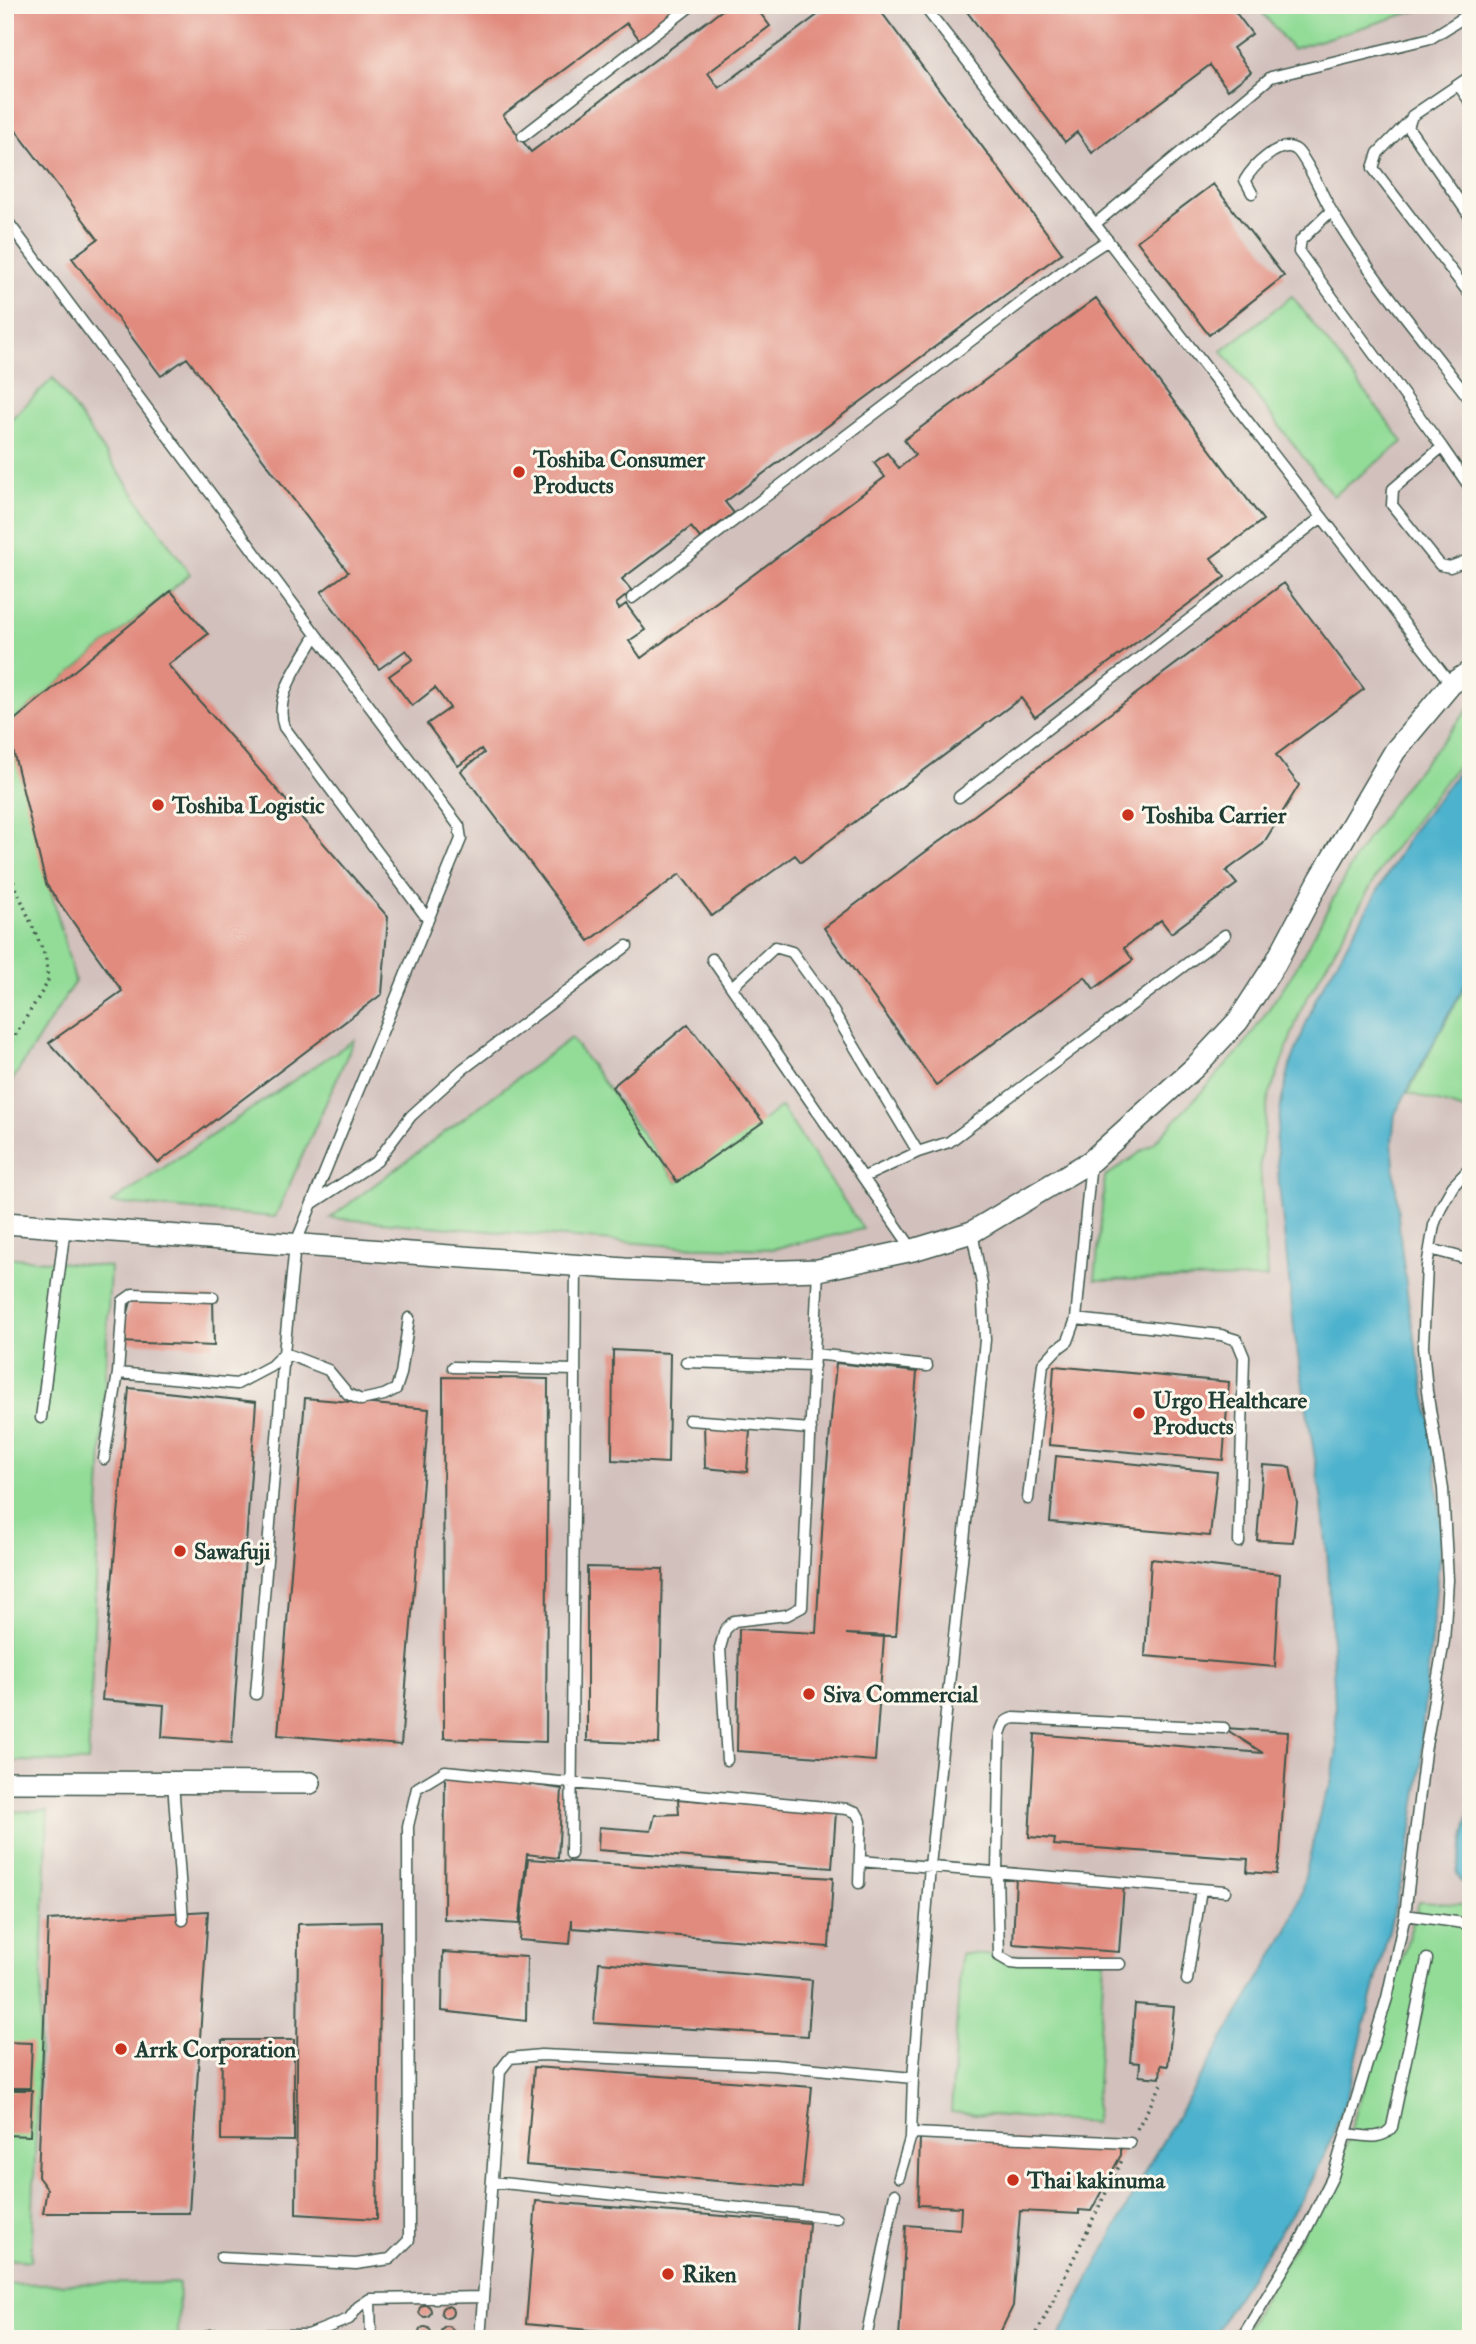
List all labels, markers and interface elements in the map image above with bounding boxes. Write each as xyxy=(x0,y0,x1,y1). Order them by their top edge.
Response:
place label: Toshiba Consumer Products xyxy=(532,445,706,500)
marker: Toshiba Consumer Products xyxy=(511,464,527,480)
place label: Toshiba Logistic xyxy=(171,791,325,821)
marker: Toshiba Logistic xyxy=(150,797,166,813)
place label: Toshiba Carrier xyxy=(1141,801,1287,830)
marker: Toshiba Carrier xyxy=(1120,807,1136,823)
place label: Urgo Healthcare Products xyxy=(1153,1386,1308,1441)
marker: Urgo Healthcare Products xyxy=(1131,1405,1147,1421)
place label: Sawafuji xyxy=(194,1537,270,1566)
marker: Sawafuji xyxy=(172,1543,188,1559)
place label: Siva Commercial xyxy=(823,1680,979,1709)
marker: Siva Commercial xyxy=(801,1686,817,1702)
place label: Arrk Corporation xyxy=(134,2035,296,2065)
marker: Arrk Corporation xyxy=(113,2041,129,2057)
place label: Thai kakinuma xyxy=(1026,2166,1166,2195)
marker: Thai kakinuma xyxy=(1005,2172,1021,2188)
place label: Riken xyxy=(682,2260,737,2289)
marker: Riken xyxy=(660,2266,676,2282)

